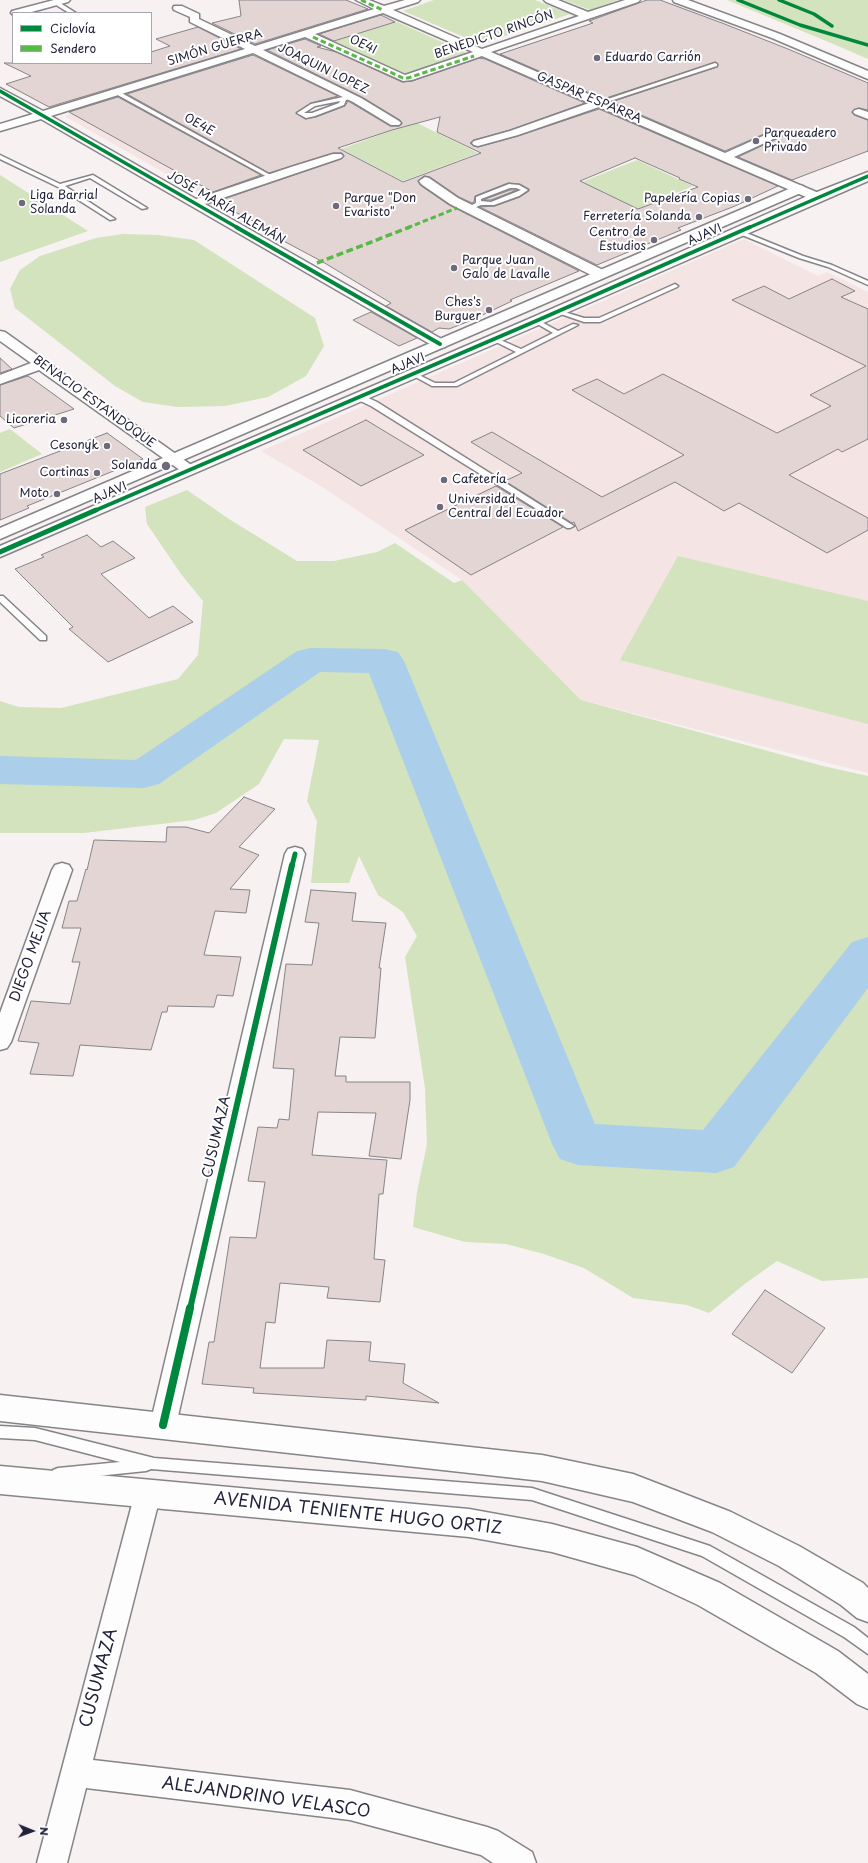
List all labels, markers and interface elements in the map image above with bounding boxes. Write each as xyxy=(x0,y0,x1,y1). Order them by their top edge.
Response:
street label: BENEDICTO RINCÓN xyxy=(433,8,555,62)
legend xyxy=(12,12,152,64)
text: Ciclovía xyxy=(50,19,96,37)
street label: SIMÓN GUERRA xyxy=(166,27,264,69)
street label: OE4I xyxy=(347,32,379,58)
text: Sendero xyxy=(50,39,96,57)
street label: JOAQUIN LOPEZ xyxy=(275,41,371,97)
place label: Eduardo Carrión xyxy=(605,51,701,65)
marker: Eduardo Carrión xyxy=(592,53,602,63)
street label: GASPAR ESPARRA xyxy=(534,69,644,127)
street label: OE4E xyxy=(181,111,217,139)
place label: Parqueadero Privado xyxy=(764,127,836,155)
marker: Parqueadero Privado xyxy=(751,136,761,146)
street label: JOSÉ MARÍA ALEMÁN xyxy=(164,168,288,248)
place label: Liga Barrial Solanda xyxy=(30,189,98,217)
place label: Parque "Don Evaristo" xyxy=(344,192,416,220)
place label: Papelería Copias xyxy=(644,192,740,206)
marker: Papelería Copias xyxy=(743,194,753,204)
marker: Liga Barrial Solanda xyxy=(17,198,27,208)
marker: Parque "Don Evaristo" xyxy=(331,201,341,211)
place label: Ferretería Solanda xyxy=(583,210,691,224)
marker: Ferretería Solanda xyxy=(694,212,704,222)
street label: AJAVI xyxy=(686,221,724,249)
place label: Centro de Estudios xyxy=(589,226,646,254)
marker: Centro de Estudios xyxy=(649,235,659,245)
place label: Parque Juan Galo de Lavalle xyxy=(462,254,550,282)
marker: Parque Juan Galo de Lavalle xyxy=(449,263,459,273)
place label: Ches's Burguer xyxy=(435,296,481,324)
marker: Ches's Burguer xyxy=(484,305,494,315)
street label: AJAVI xyxy=(389,350,427,378)
street label: BENACIO ESTANDOQUE xyxy=(30,353,158,451)
place label: Licoreria xyxy=(6,413,56,427)
marker: Licoreria xyxy=(59,415,69,425)
place label: Cesonyk xyxy=(50,439,99,453)
marker: Cesonyk xyxy=(102,441,112,451)
place label: Solanda xyxy=(111,459,157,473)
marker: Solanda xyxy=(160,460,172,472)
place label: Cortinas xyxy=(40,466,89,480)
marker: Cortinas xyxy=(92,468,102,478)
place label: Cafetería xyxy=(452,473,507,487)
marker: Cafetería xyxy=(439,475,449,485)
street label: AJAVI xyxy=(91,479,129,507)
place label: Moto xyxy=(20,487,49,501)
marker: Moto xyxy=(52,489,62,499)
place label: Universidad Central del Ecuador xyxy=(448,493,563,521)
marker: Universidad Central del Ecuador xyxy=(435,502,445,512)
street label: DIEGO MEJIA xyxy=(7,908,55,1004)
street label: CUSUMAZA xyxy=(199,1094,235,1180)
street label: AVENIDA TENIENTE HUGO ORTIZ xyxy=(213,1489,503,1539)
street label: CUSUMAZA xyxy=(76,1626,122,1730)
street label: ALEJANDRINO VELASCO xyxy=(160,1773,372,1823)
north arrow xyxy=(12,1811,52,1851)
text: N xyxy=(36,1827,53,1836)

